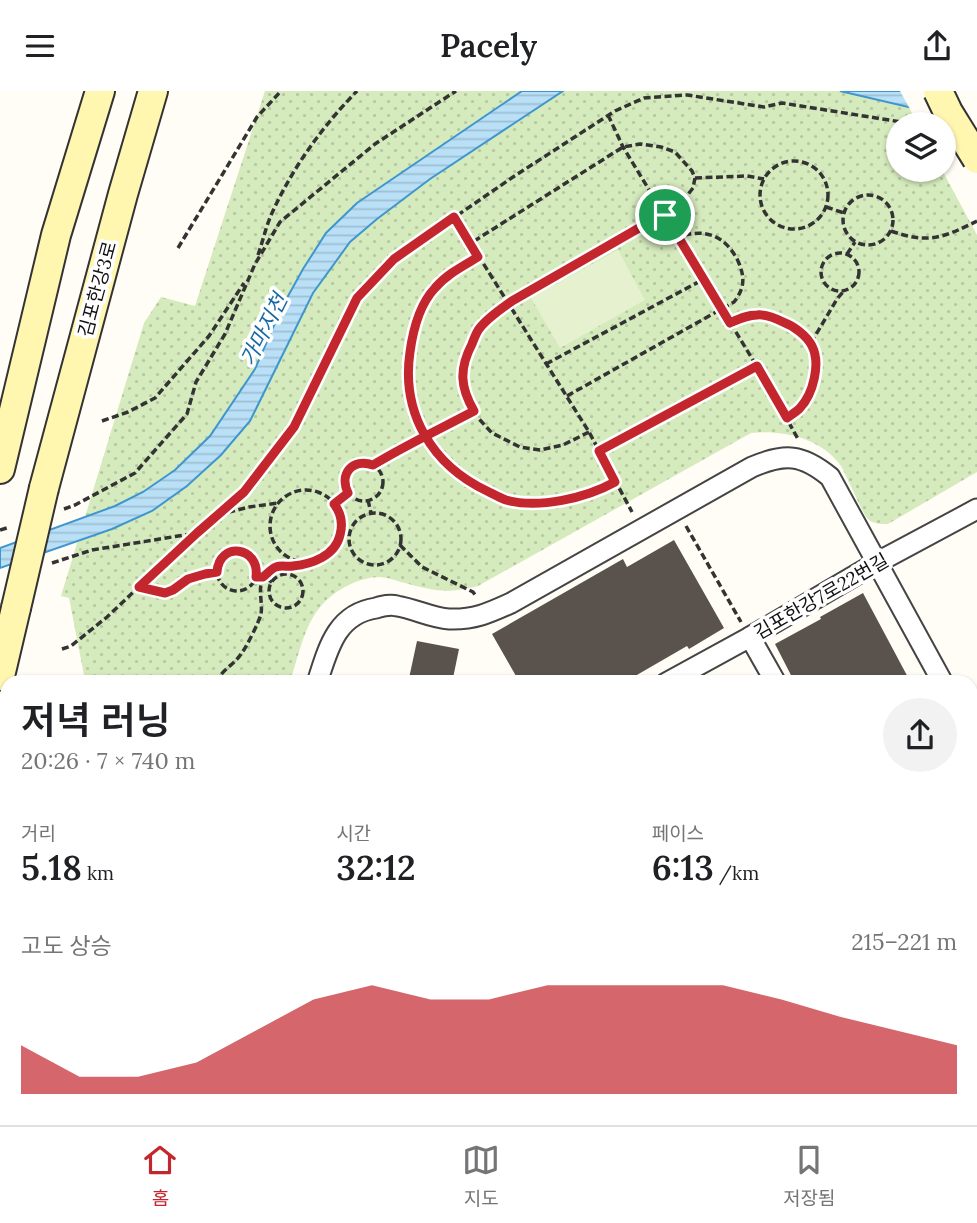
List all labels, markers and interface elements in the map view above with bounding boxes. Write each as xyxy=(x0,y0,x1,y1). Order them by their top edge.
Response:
text: Pacely xyxy=(440,25,537,66)
icon: menu xyxy=(21,27,59,65)
icon: share xyxy=(918,27,956,65)
map controls xyxy=(886,112,956,182)
button: layers xyxy=(886,112,956,182)
pin xyxy=(635,185,695,245)
icon: arrive xyxy=(646,196,684,234)
street label: 김포한강3로 xyxy=(73,239,121,339)
water label: 가마지천 xyxy=(234,287,294,370)
street label: 김포한강7로22번길 xyxy=(749,548,893,644)
text: 저녁 러닝 xyxy=(21,696,171,744)
button: share xyxy=(883,698,957,772)
text: 20:26 · 7 × 740 m xyxy=(21,746,195,775)
text: 거리 xyxy=(21,821,56,845)
text: 시간 xyxy=(336,821,371,845)
text: 페이스 xyxy=(652,821,704,845)
text: 5.18 xyxy=(21,845,82,890)
text: 32:12 xyxy=(336,845,416,890)
text: 6:13 xyxy=(652,845,714,890)
text: km xyxy=(82,861,114,885)
text: /km xyxy=(714,861,759,885)
text: 215–221 m xyxy=(851,927,957,956)
text: 고도 상승 xyxy=(21,931,112,960)
tab: 홈 xyxy=(141,1141,179,1210)
tab: 지도 xyxy=(462,1141,500,1210)
tab: 저장됨 xyxy=(783,1141,836,1210)

